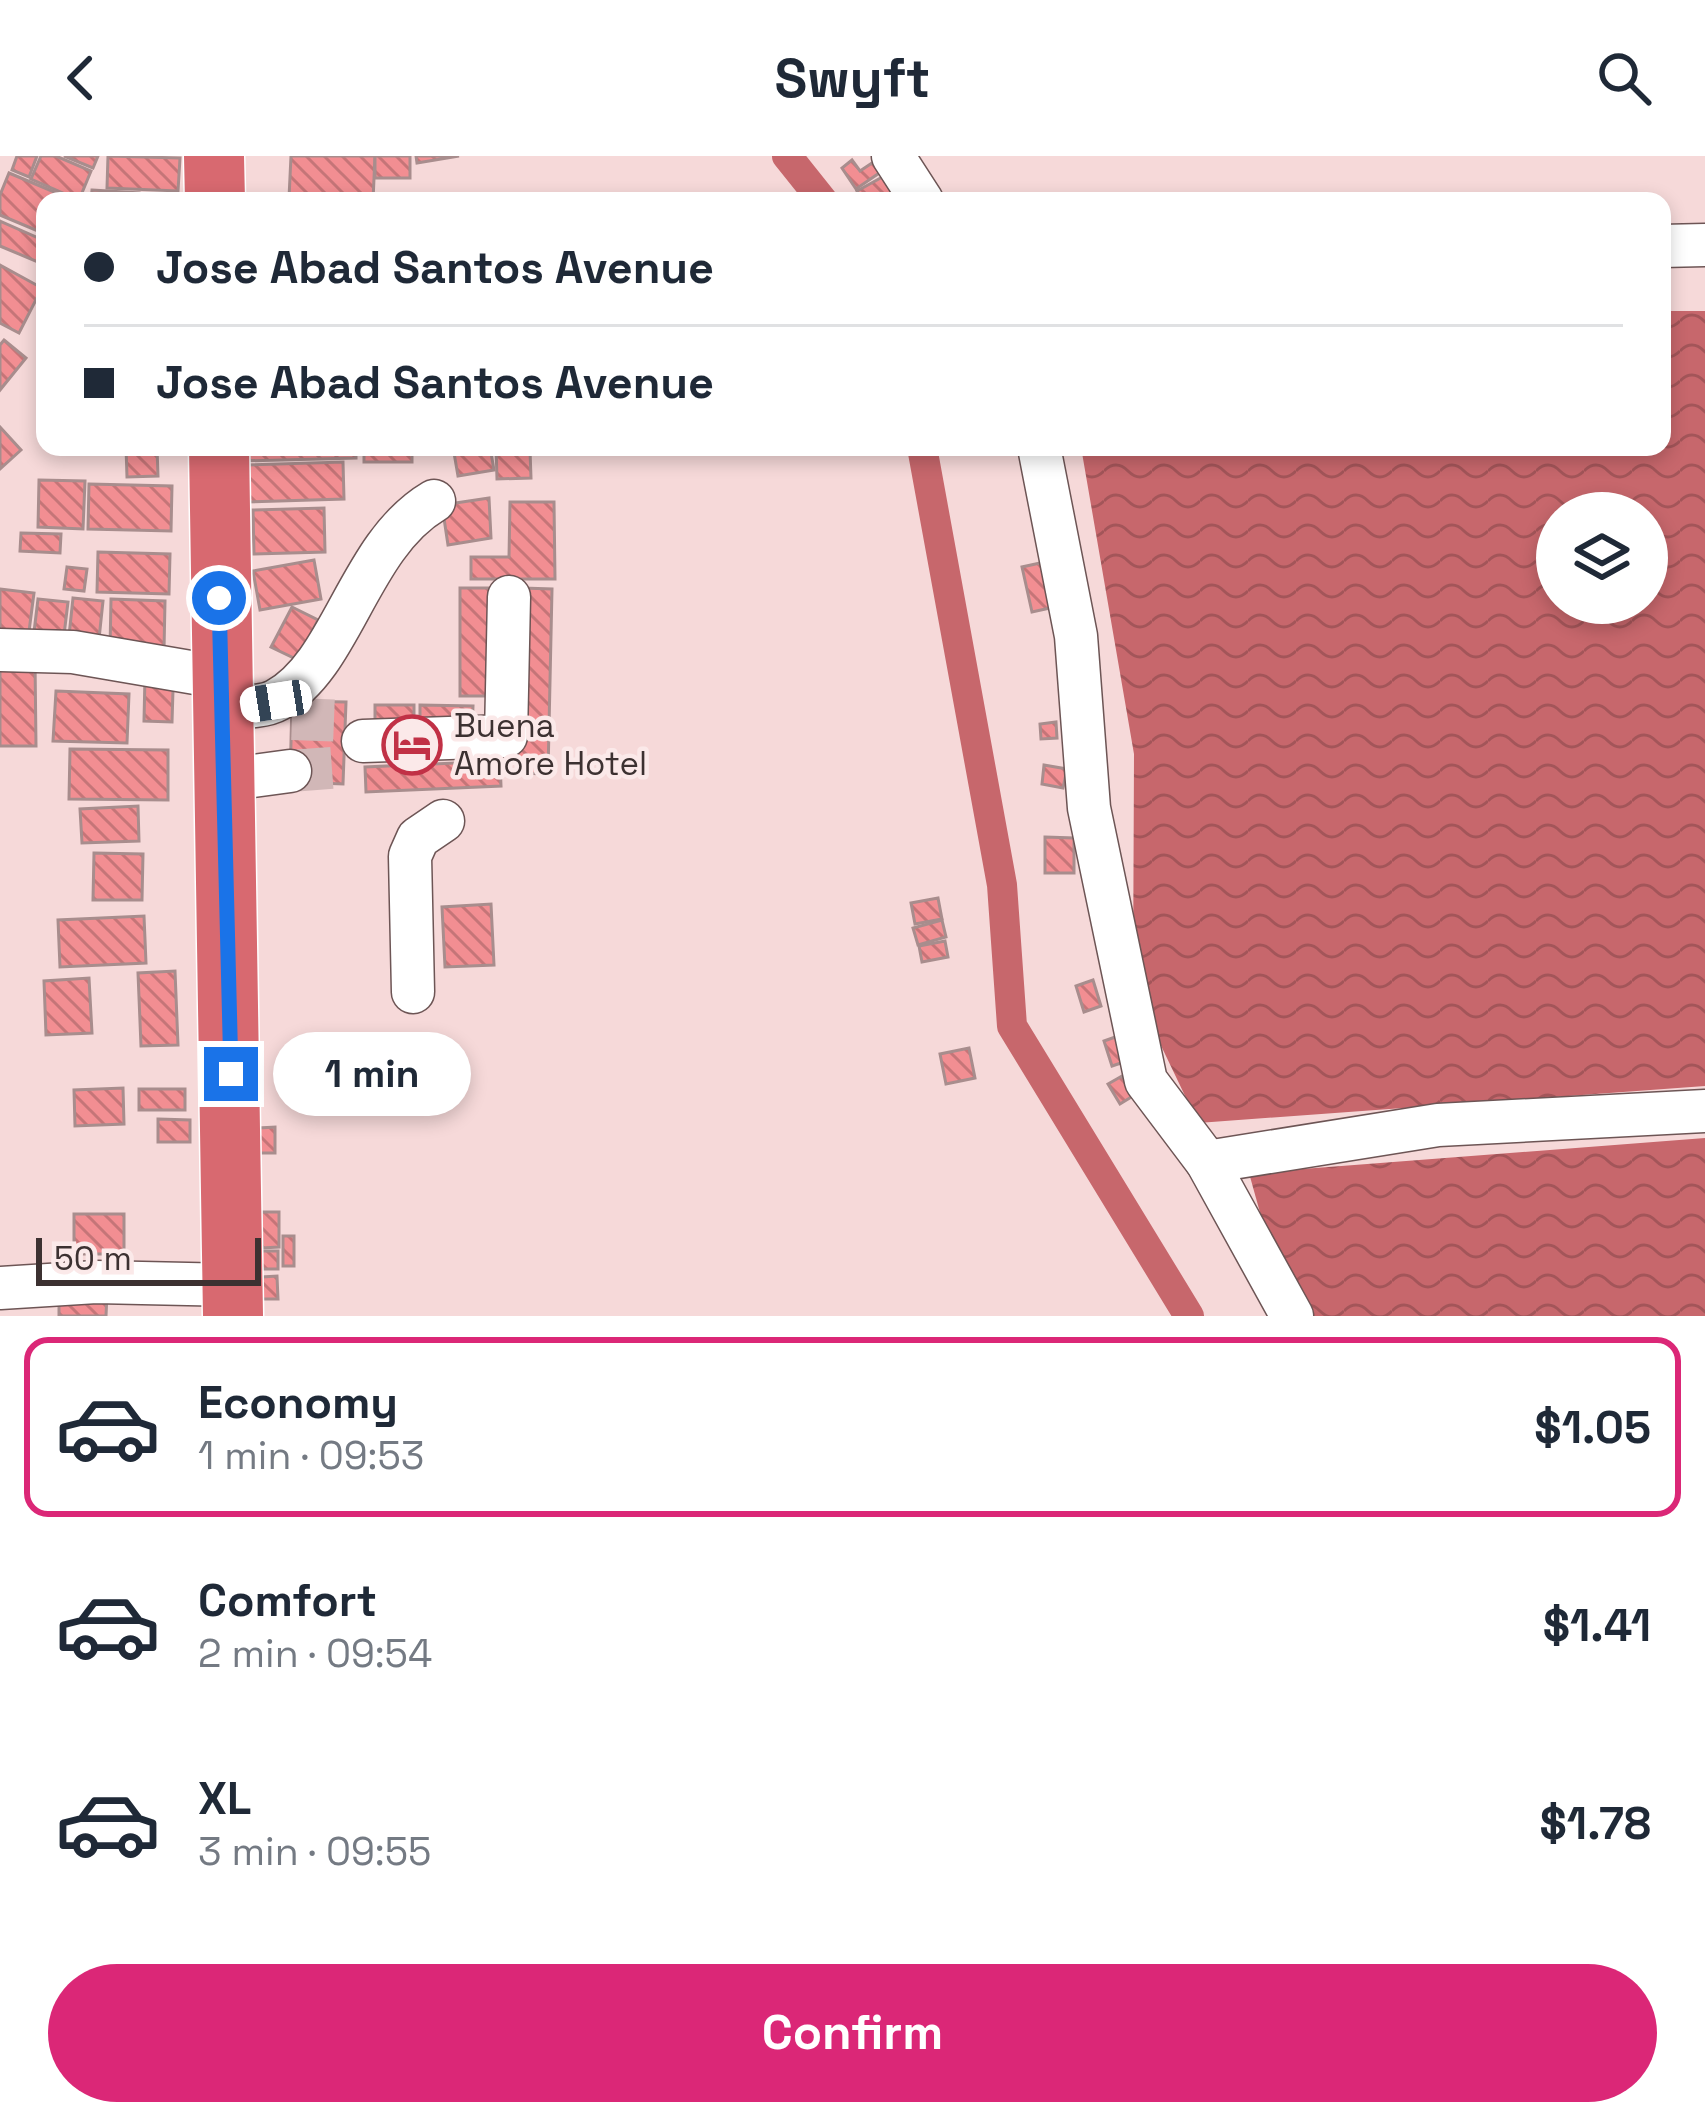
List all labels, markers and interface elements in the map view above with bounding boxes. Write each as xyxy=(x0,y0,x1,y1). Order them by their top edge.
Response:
text: Swyft xyxy=(775,44,930,113)
icon: back xyxy=(48,45,114,111)
icon: search xyxy=(1591,45,1657,111)
text: Jose Abad Santos Avenue xyxy=(156,239,714,296)
text: Jose Abad Santos Avenue xyxy=(156,354,714,411)
map controls xyxy=(1536,492,1668,624)
button: layers xyxy=(1536,492,1668,624)
route start xyxy=(192,571,246,625)
car xyxy=(238,678,314,724)
place label: Buena Amore Hotel xyxy=(454,705,647,785)
hotel icon: Buena Amore Hotel xyxy=(381,714,443,776)
callout: 1 min xyxy=(273,1032,471,1116)
route end xyxy=(204,1047,258,1101)
text: 1 min xyxy=(324,1049,420,1098)
scale bar xyxy=(36,1232,261,1285)
text: 50 m xyxy=(54,1238,132,1280)
icon: car xyxy=(54,1373,162,1481)
text: Economy xyxy=(198,1374,398,1431)
text: $1.05 xyxy=(1534,1399,1651,1456)
text: 1 min · 09:53 xyxy=(198,1431,424,1480)
icon: car xyxy=(54,1571,162,1679)
text: Comfort xyxy=(198,1572,377,1629)
text: $1.41 xyxy=(1543,1597,1651,1654)
text: 2 min · 09:54 xyxy=(198,1629,432,1678)
icon: car xyxy=(54,1769,162,1877)
text: XL xyxy=(198,1770,251,1827)
text: $1.78 xyxy=(1540,1795,1651,1852)
text: 3 min · 09:55 xyxy=(198,1827,431,1876)
button: Confirm xyxy=(48,1964,1657,2102)

